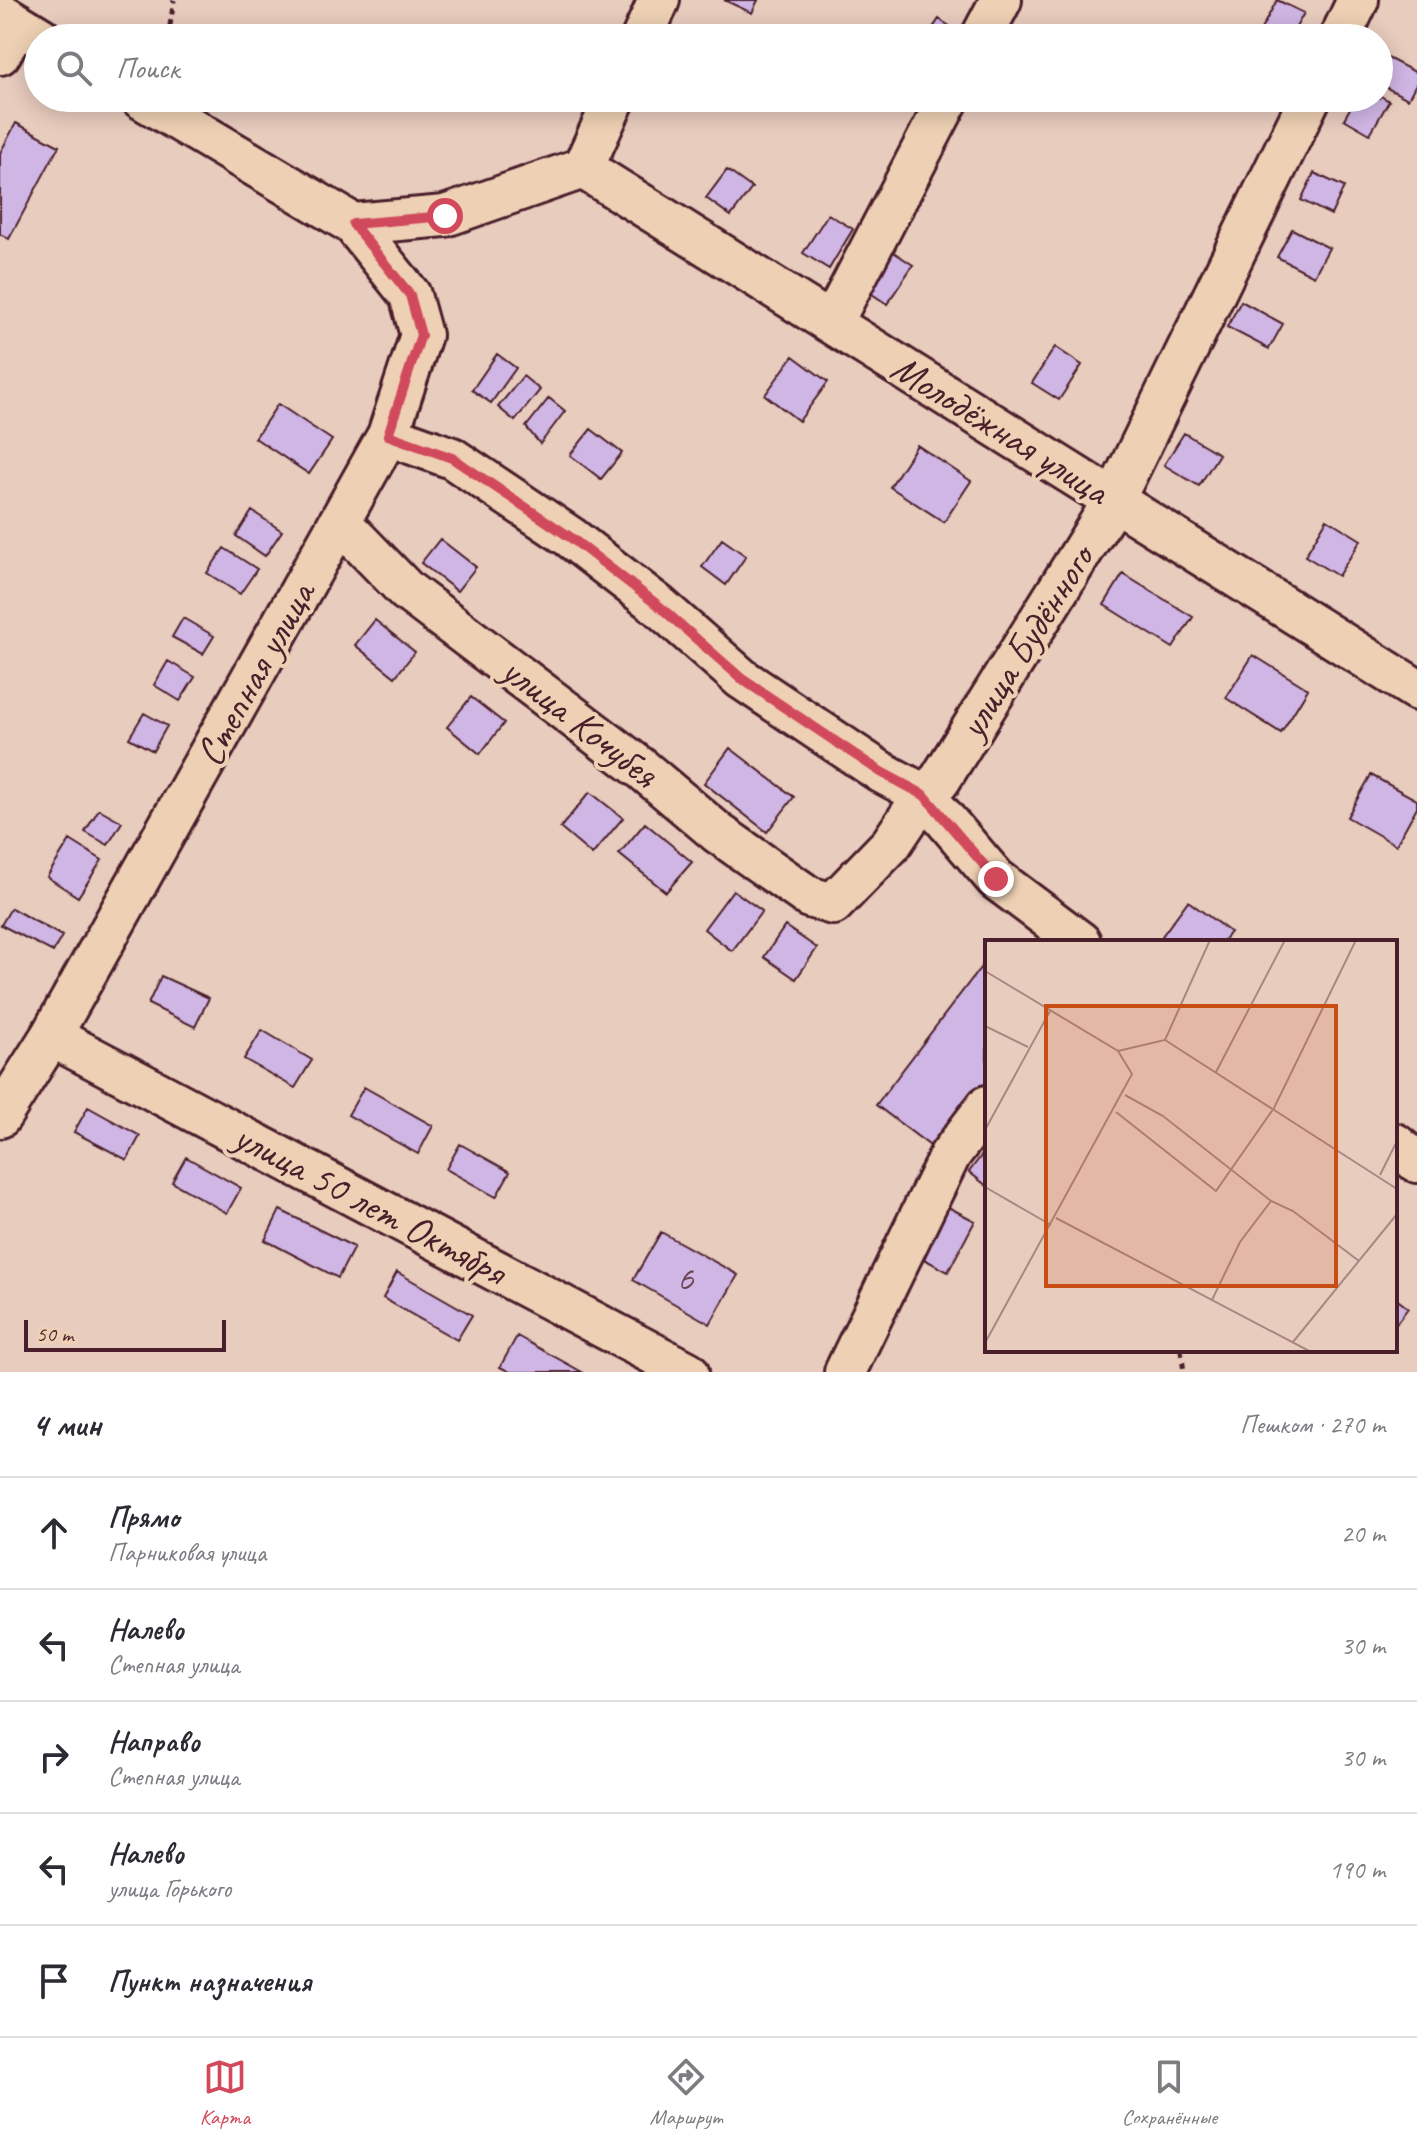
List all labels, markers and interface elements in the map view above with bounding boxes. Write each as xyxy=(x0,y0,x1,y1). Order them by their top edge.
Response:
search box xyxy=(24,24,1393,112)
icon: search xyxy=(52,46,96,90)
text: Поиск xyxy=(116,49,179,87)
route start xyxy=(427,198,463,234)
street label: Молодёжная улица xyxy=(882,342,1120,517)
street label: улица Будённого xyxy=(946,533,1107,749)
street label: Степная улица xyxy=(184,570,328,774)
street label: улица Кочубея xyxy=(490,644,669,800)
route end xyxy=(978,861,1014,897)
inset map xyxy=(985,940,1397,1352)
street label: улица 50 лет Октября xyxy=(224,1110,517,1298)
house number: 6 xyxy=(677,1255,695,1301)
scale bar xyxy=(24,1316,226,1352)
text: 50 m xyxy=(36,1320,73,1348)
text: 4 мин xyxy=(32,1403,101,1446)
text: Пешком · 270 m xyxy=(1240,1408,1385,1441)
text: Прямо xyxy=(108,1498,179,1536)
icon: ahead xyxy=(32,1511,76,1555)
text: 20 m xyxy=(1341,1517,1385,1550)
text: Парниковая улица xyxy=(108,1536,266,1569)
text: Налево xyxy=(108,1610,184,1648)
icon: left xyxy=(32,1623,76,1667)
text: 30 m xyxy=(1341,1629,1385,1662)
text: Степная улица xyxy=(108,1648,239,1681)
text: Направо xyxy=(108,1722,200,1760)
icon: right xyxy=(32,1735,76,1779)
text: 30 m xyxy=(1341,1741,1385,1774)
text: Степная улица xyxy=(108,1760,239,1793)
text: Налево xyxy=(108,1834,184,1872)
icon: left xyxy=(32,1847,76,1891)
text: 190 m xyxy=(1329,1853,1385,1886)
text: улица Горького xyxy=(108,1872,231,1905)
icon: arrive xyxy=(32,1959,76,2003)
text: Пункт назначения xyxy=(108,1962,311,2000)
tab: Карта xyxy=(200,2055,250,2131)
tab: Маршрут xyxy=(650,2055,722,2131)
tab: Сохранённые xyxy=(1122,2055,1217,2131)

